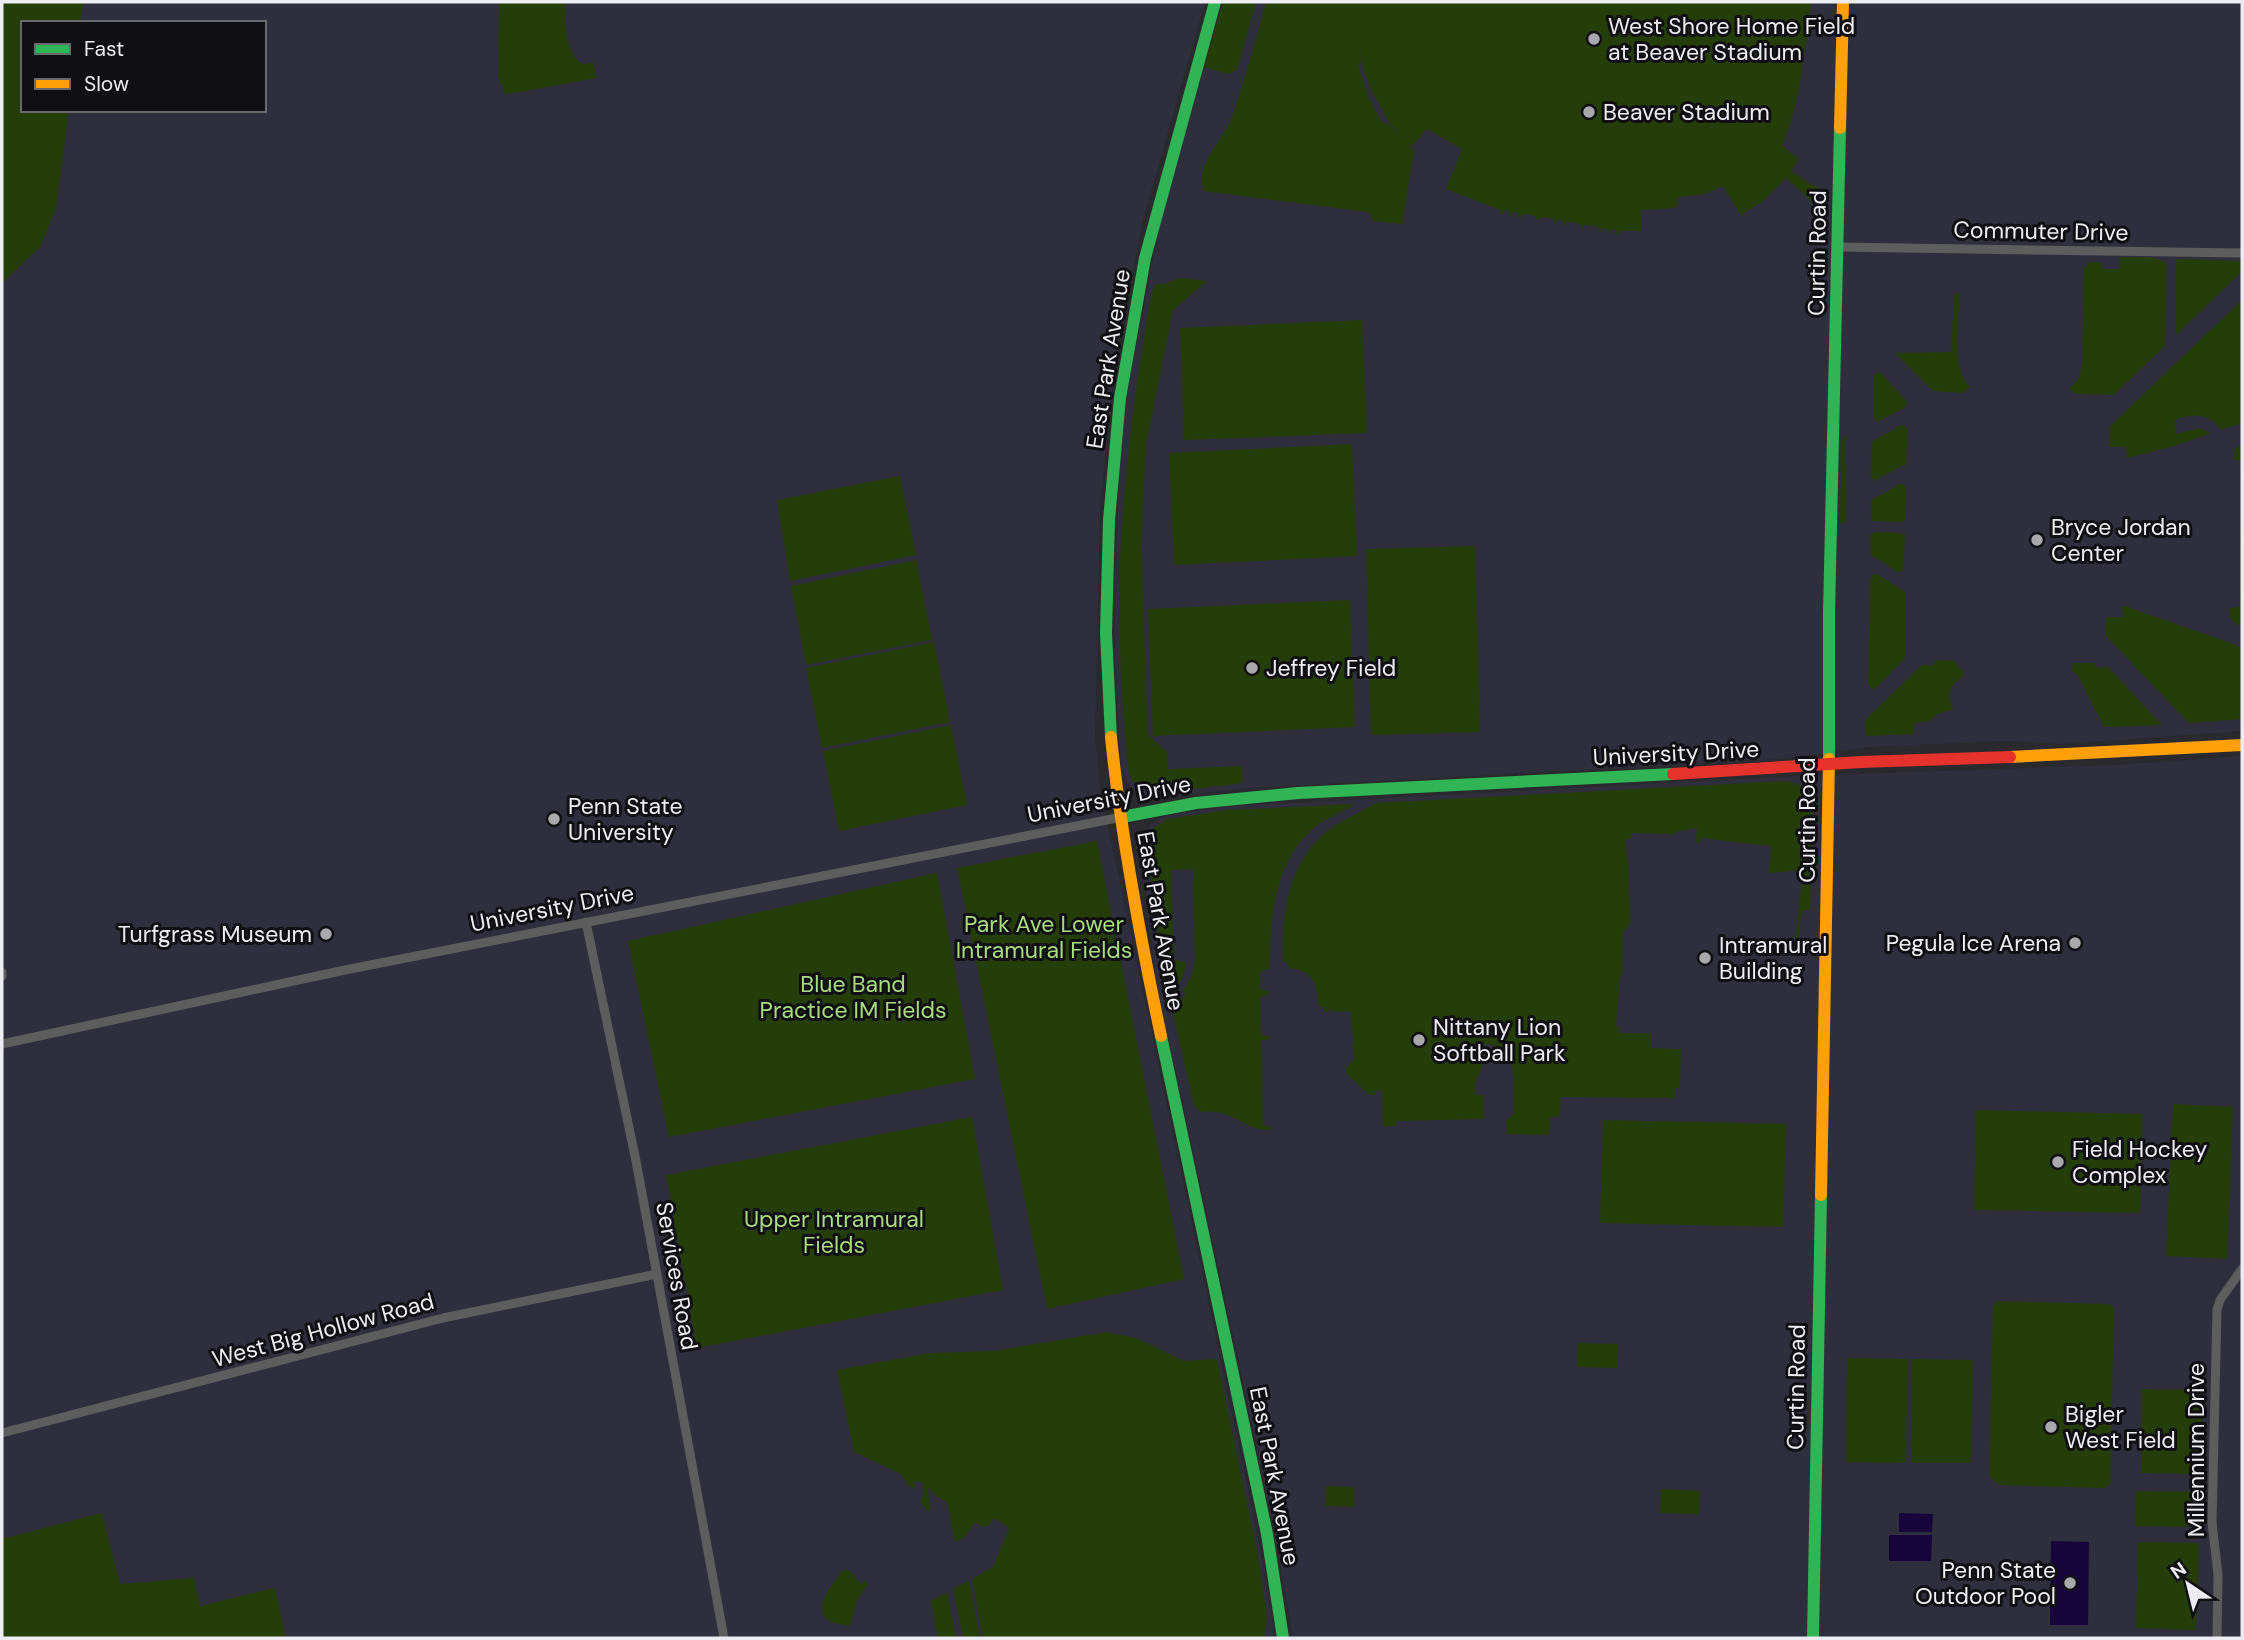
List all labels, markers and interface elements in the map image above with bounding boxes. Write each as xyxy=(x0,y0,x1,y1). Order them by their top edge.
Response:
place label: West Shore Home Field at Beaver Stadium xyxy=(1608,11,1855,67)
legend xyxy=(21,21,266,112)
marker: West Shore Home Field at Beaver Stadium xyxy=(1586,31,1602,47)
text: Fast xyxy=(84,35,124,63)
text: Slow xyxy=(84,70,129,98)
place label: Beaver Stadium xyxy=(1603,97,1770,127)
marker: Beaver Stadium xyxy=(1581,104,1597,120)
street label: Curtin Road xyxy=(1801,190,1833,316)
street label: Commuter Drive xyxy=(1953,214,2129,248)
street label: East Park Avenue xyxy=(1079,267,1137,451)
place label: Bryce Jordan Center xyxy=(2051,512,2191,568)
marker: Bryce Jordan Center xyxy=(2029,532,2045,548)
place label: Jeffrey Field xyxy=(1266,653,1396,683)
marker: Jeffrey Field xyxy=(1244,660,1260,676)
street label: University Drive xyxy=(1592,734,1760,772)
street label: Curtin Road xyxy=(1792,757,1822,883)
street label: University Drive xyxy=(1024,768,1194,830)
place label: Penn State University xyxy=(568,791,683,847)
marker: Penn State University xyxy=(546,811,562,827)
street label: East Park Avenue xyxy=(1130,829,1192,1013)
street label: University Drive xyxy=(467,877,637,939)
park label: Park Ave Lower Intramural Fields xyxy=(956,909,1132,965)
place label: Turfgrass Museum xyxy=(118,919,312,949)
marker: Turfgrass Museum xyxy=(318,926,334,942)
place label: Pegula Ice Arena xyxy=(1886,928,2061,958)
place label: Intramural Building xyxy=(1719,930,1827,986)
marker: Pegula Ice Arena xyxy=(2067,935,2083,951)
marker: Intramural Building xyxy=(1697,950,1713,966)
park label: Blue Band Practice IM Fields xyxy=(760,969,946,1025)
place label: Nittany Lion Softball Park xyxy=(1433,1012,1566,1068)
marker: Nittany Lion Softball Park xyxy=(1411,1032,1427,1048)
place label: Field Hockey Complex xyxy=(2072,1134,2207,1190)
marker: Field Hockey Complex xyxy=(2050,1154,2066,1170)
street label: Services Road xyxy=(649,1200,705,1352)
park label: Upper Intramural Fields xyxy=(744,1204,924,1260)
street label: West Big Hollow Road xyxy=(209,1286,437,1374)
street label: Curtin Road xyxy=(1780,1324,1812,1450)
street label: Millennium Drive xyxy=(2181,1363,2211,1537)
street label: East Park Avenue xyxy=(1243,1384,1307,1568)
place label: Bigler West Field xyxy=(2065,1399,2176,1455)
marker: Bigler West Field xyxy=(2043,1419,2059,1435)
north arrow xyxy=(2153,1549,2223,1619)
place label: Penn State Outdoor Pool xyxy=(1915,1555,2056,1611)
text: N xyxy=(2166,1556,2191,1585)
marker: Penn State Outdoor Pool xyxy=(2062,1575,2078,1591)

